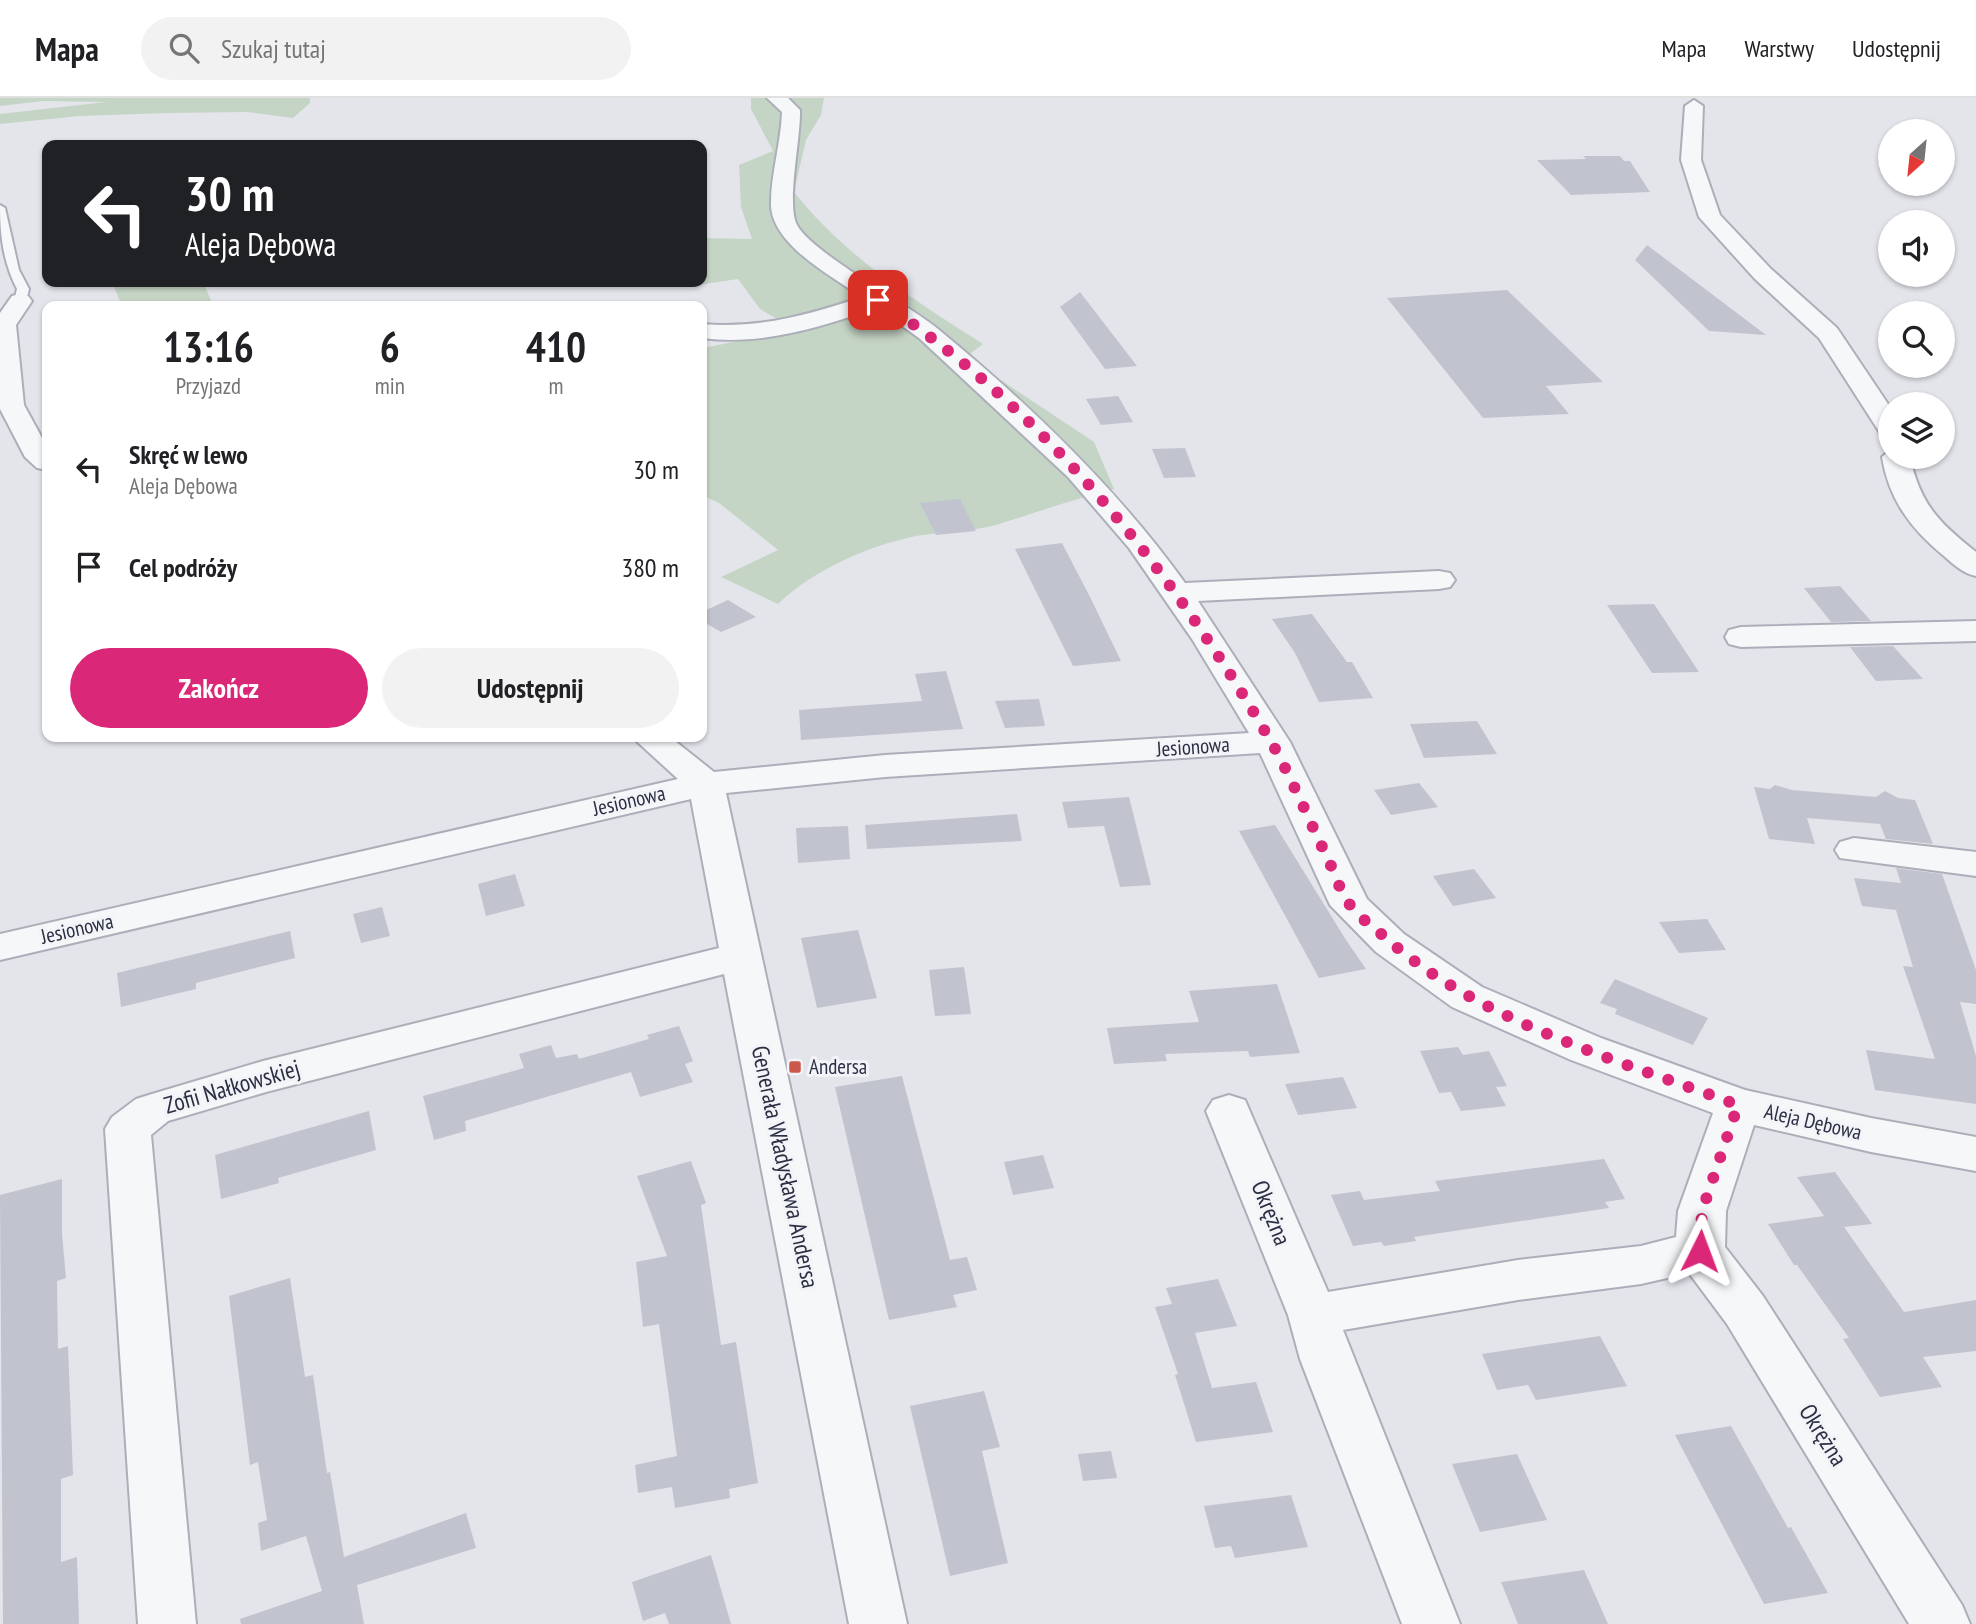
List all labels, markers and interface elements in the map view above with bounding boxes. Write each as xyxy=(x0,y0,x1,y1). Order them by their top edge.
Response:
search box xyxy=(141,17,631,80)
text: Mapa xyxy=(35,27,99,70)
icon: search xyxy=(165,29,203,67)
text: Szukaj tutaj xyxy=(221,32,326,65)
text: Mapa xyxy=(1662,33,1706,64)
text: Warstwy xyxy=(1744,33,1814,64)
text: Udostępnij xyxy=(1852,33,1941,64)
north arrow xyxy=(1878,119,1955,196)
map controls xyxy=(1878,119,1955,469)
text: 30 m xyxy=(185,161,274,225)
icon: left xyxy=(70,168,161,259)
button: sound xyxy=(1878,210,1955,287)
text: Aleja Dębowa xyxy=(185,223,336,265)
pin xyxy=(848,270,908,330)
icon: arrive xyxy=(859,281,897,319)
button: search xyxy=(1878,301,1955,378)
text: 13:16 xyxy=(163,319,254,374)
text: 6 xyxy=(380,319,400,374)
text: 410 xyxy=(526,319,586,374)
text: Przyjazd xyxy=(176,371,241,400)
text: min xyxy=(375,371,405,400)
text: m xyxy=(548,371,563,400)
button: layers xyxy=(1878,392,1955,469)
text: Skręć w lewo xyxy=(129,438,248,471)
icon: left xyxy=(70,450,108,488)
text: 30 m xyxy=(633,453,679,486)
text: Aleja Dębowa xyxy=(129,471,238,500)
icon: arrive xyxy=(70,548,108,586)
text: Cel podróży xyxy=(129,551,237,584)
text: 380 m xyxy=(621,551,679,584)
button: Zakończ xyxy=(70,648,368,728)
button: Udostępnij xyxy=(382,648,679,728)
street label: Jesionowa xyxy=(1154,730,1230,763)
street label: Jesionowa xyxy=(589,779,668,822)
street label: Jesionowa xyxy=(37,907,116,950)
street label: Generała Władysława Andersa xyxy=(745,1043,826,1291)
street label: Zofii Nałkowskiej xyxy=(160,1052,303,1121)
place label: Andersa xyxy=(809,1053,867,1080)
marker: Andersa xyxy=(787,1059,803,1075)
street label: Aleja Dębowa xyxy=(1762,1097,1865,1146)
street label: Okrężna xyxy=(1244,1176,1298,1250)
position arrow xyxy=(1663,1214,1737,1288)
street label: Okrężna xyxy=(1792,1398,1854,1472)

